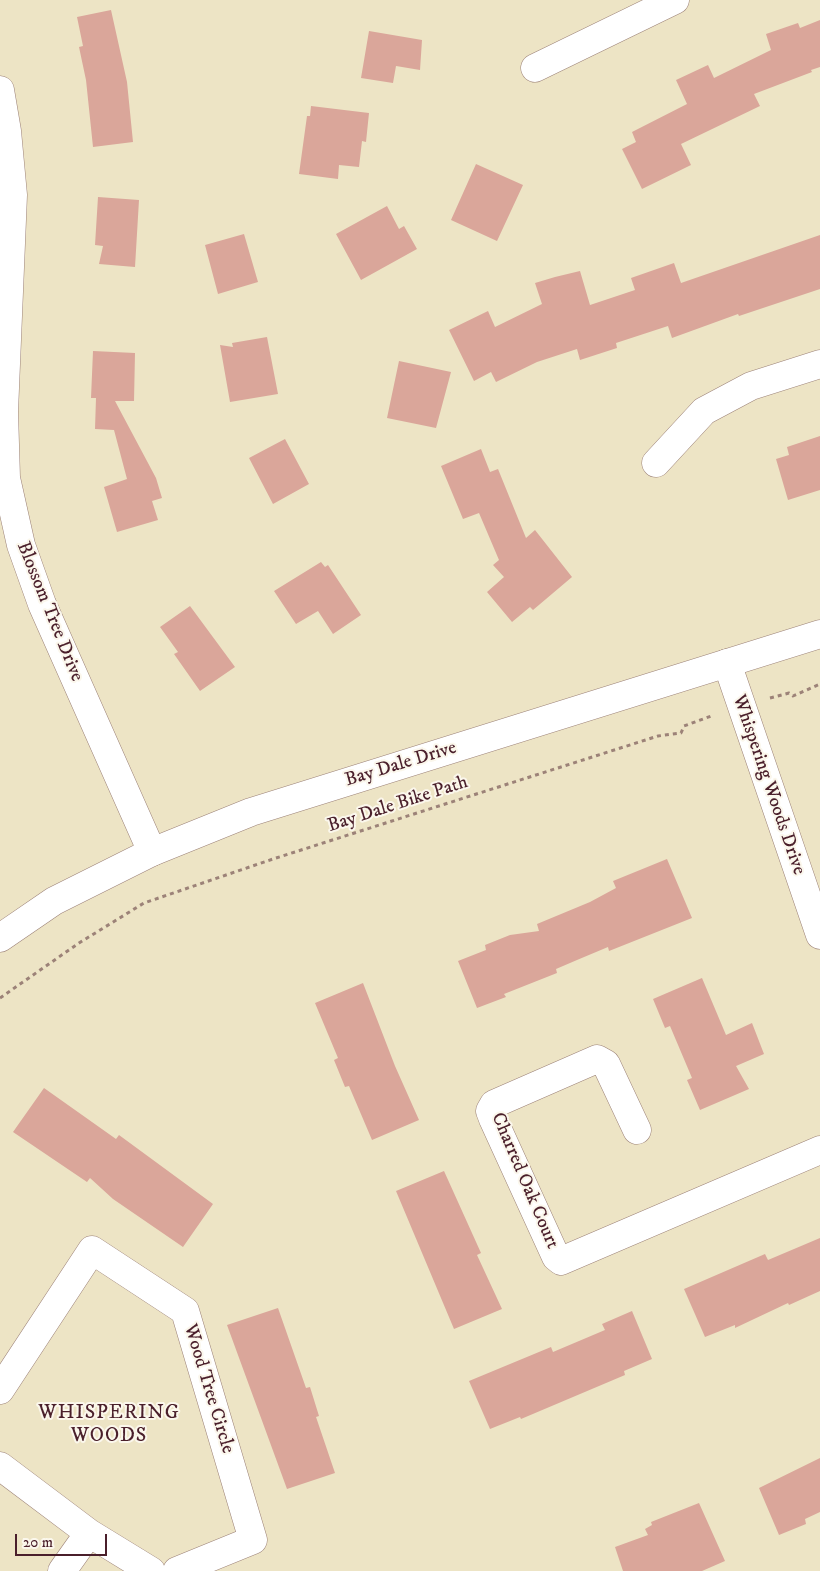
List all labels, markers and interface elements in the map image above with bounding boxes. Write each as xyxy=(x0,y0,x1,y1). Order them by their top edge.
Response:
street label: Blossom Tree Drive xyxy=(11,539,87,685)
street label: Whispering Woods Drive xyxy=(726,692,810,878)
street label: Bay Dale Drive xyxy=(343,737,459,793)
street label: Bay Dale Bike Path xyxy=(325,772,471,838)
street label: Charred Oak Court xyxy=(485,1110,563,1252)
street label: Wood Tree Circle xyxy=(178,1322,238,1456)
district label: WHISPERING WOODS xyxy=(37,1402,181,1449)
scale bar xyxy=(18,1524,110,1556)
text: 20 m xyxy=(23,1533,53,1552)

